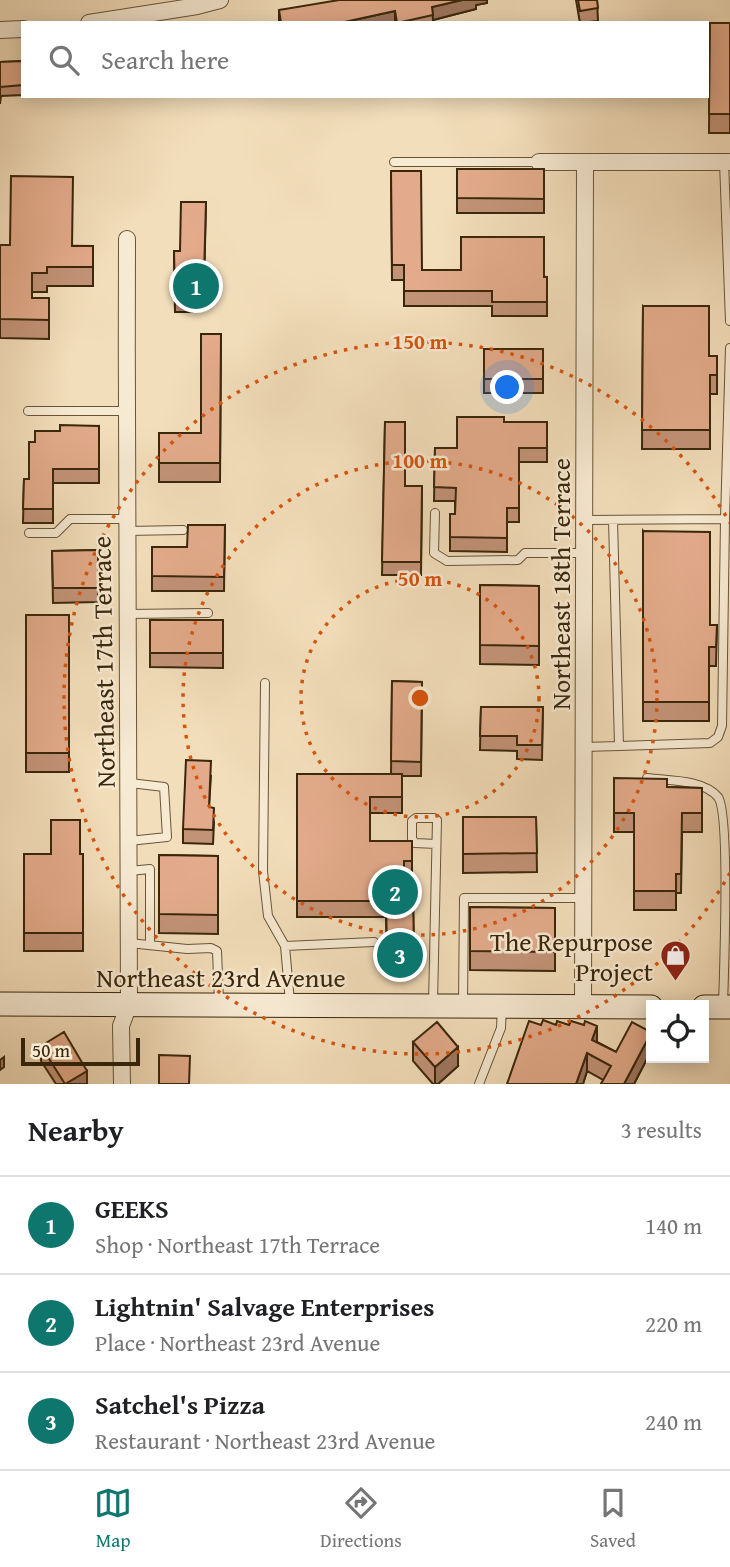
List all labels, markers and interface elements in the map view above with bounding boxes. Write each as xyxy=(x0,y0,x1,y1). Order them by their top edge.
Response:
search box xyxy=(21,21,709,98)
text: Search here xyxy=(101,40,229,79)
icon: search xyxy=(45,41,83,79)
pin: 1 xyxy=(173,260,219,312)
text: 150 m xyxy=(392,326,448,357)
your location xyxy=(490,370,524,404)
text: 100 m xyxy=(392,445,448,476)
street label: Northeast 18th Terrace xyxy=(541,458,580,710)
street label: Northeast 17th Terrace xyxy=(81,536,125,788)
text: 50 m xyxy=(398,563,442,594)
centre of rings xyxy=(408,686,432,710)
pin: 2 xyxy=(372,866,418,918)
place label: The Repurpose Project xyxy=(490,922,653,991)
pin: 3 xyxy=(377,929,423,981)
shop icon: The Repurpose Project xyxy=(659,939,693,983)
street label: Northeast 23rd Avenue xyxy=(96,958,346,997)
map controls xyxy=(646,1000,709,1063)
button: locate xyxy=(646,1000,709,1063)
scale bar xyxy=(21,1035,140,1067)
text: 50 m xyxy=(32,1036,70,1064)
text: Nearby xyxy=(28,1108,124,1152)
text: 3 results xyxy=(621,1113,702,1146)
text: GEEKS xyxy=(95,1189,169,1228)
text: 1 xyxy=(45,1209,57,1242)
text: 140 m xyxy=(645,1209,702,1242)
text: Shop · Northeast 17th Terrace xyxy=(95,1228,380,1261)
text: Lightnin' Salvage Enterprises xyxy=(95,1287,434,1326)
text: 2 xyxy=(45,1307,57,1340)
text: 220 m xyxy=(645,1307,702,1340)
text: Place · Northeast 23rd Avenue xyxy=(95,1326,380,1359)
text: Satchel's Pizza xyxy=(95,1385,265,1424)
text: 3 xyxy=(45,1405,57,1438)
text: 240 m xyxy=(645,1405,702,1438)
text: Restaurant · Northeast 23rd Avenue xyxy=(95,1424,435,1457)
tab: Map xyxy=(94,1484,132,1554)
tab: Directions xyxy=(320,1484,402,1554)
tab: Saved xyxy=(590,1484,636,1554)

